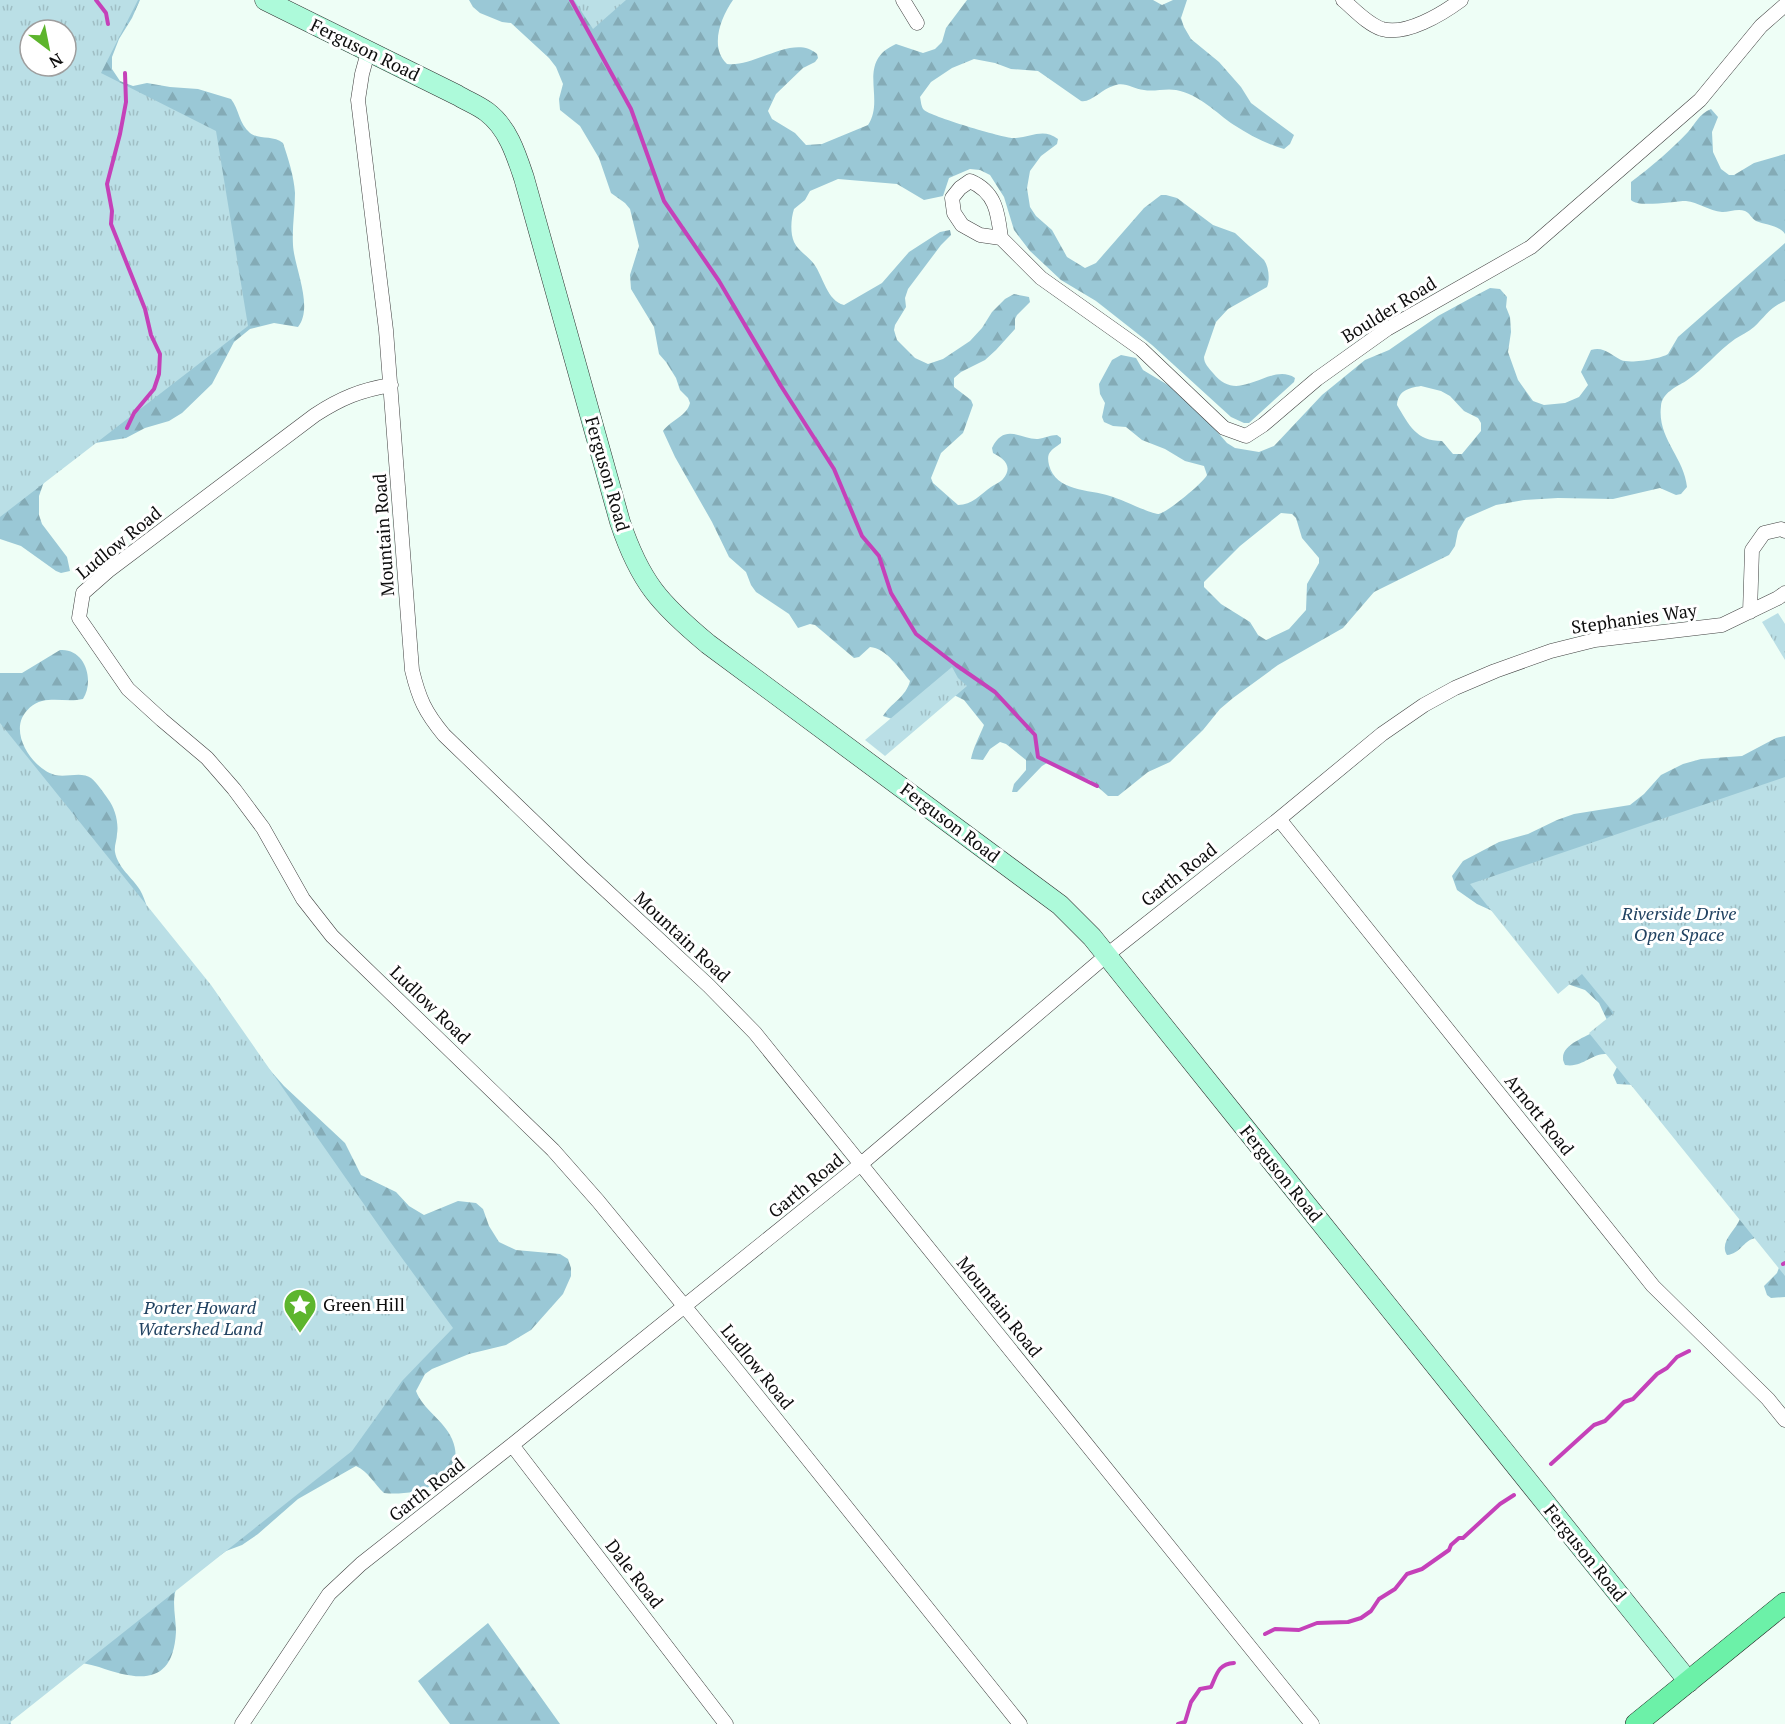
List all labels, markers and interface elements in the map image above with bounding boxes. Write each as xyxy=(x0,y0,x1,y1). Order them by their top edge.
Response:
street label: Ferguson Road xyxy=(307,12,424,86)
north arrow xyxy=(18,18,78,78)
text: N xyxy=(45,48,67,73)
street label: Boulder Road xyxy=(1337,271,1440,348)
street label: Ferguson Road xyxy=(580,413,636,534)
street label: Mountain Road xyxy=(367,473,399,597)
street label: Ludlow Road xyxy=(71,500,166,584)
street label: Stephanies Way xyxy=(1570,597,1699,639)
street label: Ferguson Road xyxy=(896,777,1005,867)
street label: Garth Road xyxy=(1135,837,1221,911)
street label: Mountain Road xyxy=(630,886,736,987)
park label: Riverside Drive Open Space xyxy=(1621,901,1736,946)
street label: Ludlow Road xyxy=(385,960,476,1049)
street label: Arnott Road xyxy=(1500,1069,1580,1160)
street label: Ferguson Road xyxy=(1235,1120,1328,1227)
street label: Garth Road xyxy=(763,1148,848,1223)
street label: Mountain Road xyxy=(952,1251,1048,1362)
place icon: Green Hill xyxy=(282,1287,318,1334)
place label: Green Hill xyxy=(323,1292,405,1316)
park label: Porter Howard Watershed Land xyxy=(137,1295,263,1340)
street label: Ludlow Road xyxy=(716,1319,800,1414)
street label: Garth Road xyxy=(383,1452,469,1526)
street label: Ferguson Road xyxy=(1539,1499,1632,1606)
street label: Dale Road xyxy=(600,1534,669,1613)

